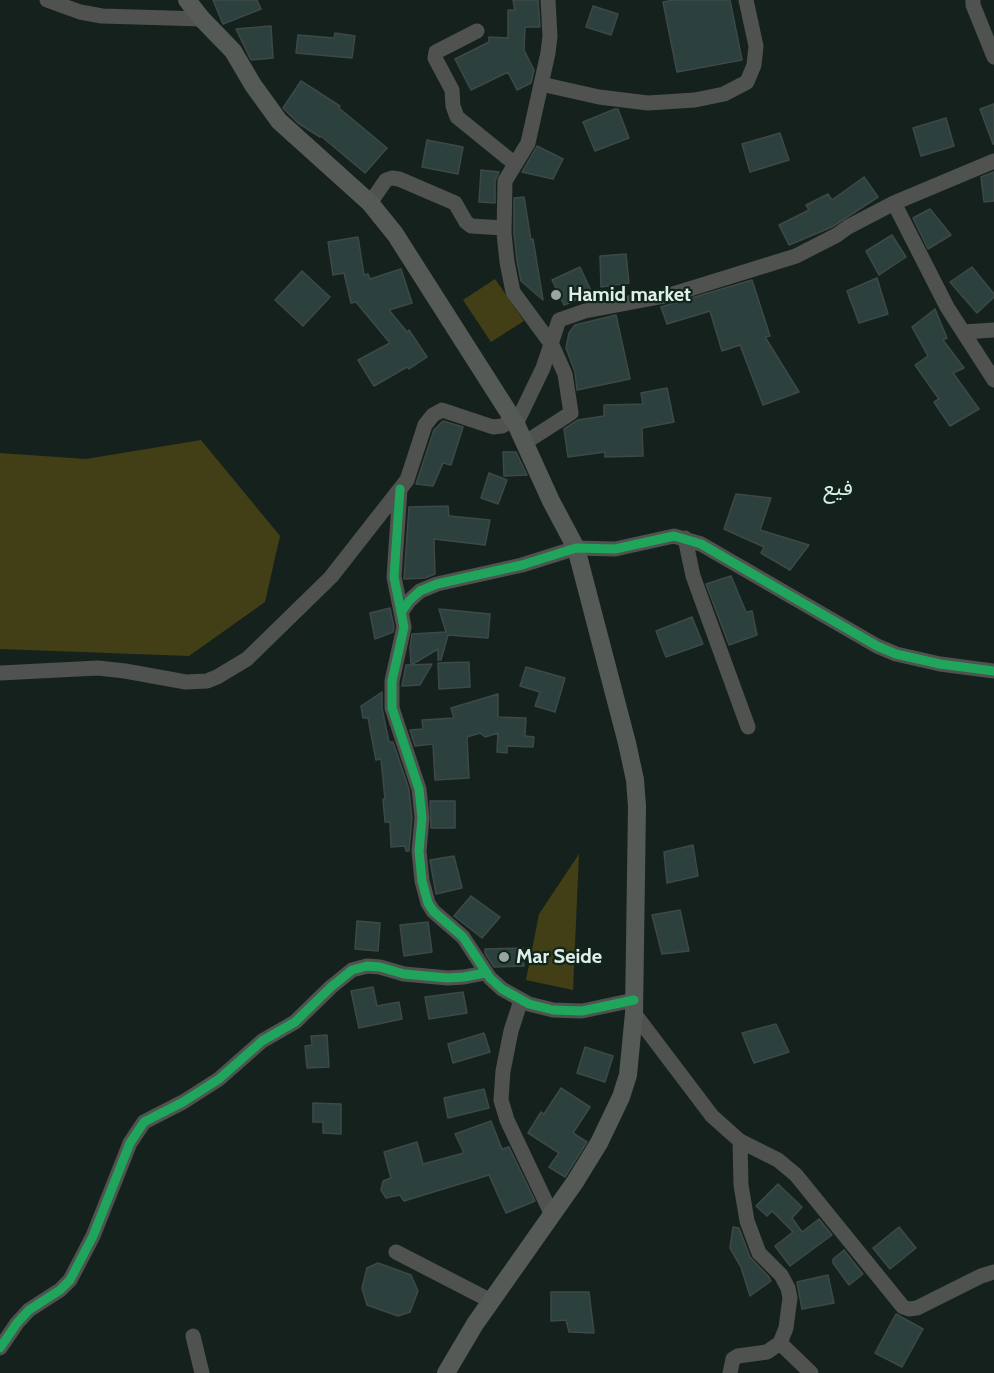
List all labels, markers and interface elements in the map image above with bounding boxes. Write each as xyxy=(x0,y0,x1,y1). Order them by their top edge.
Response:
place label: Hamid market xyxy=(568,283,691,307)
marker: Hamid market xyxy=(549,288,563,302)
district label: فيع xyxy=(823,476,853,502)
place label: Mar Seide xyxy=(516,945,602,969)
marker: Mar Seide xyxy=(497,950,511,964)

